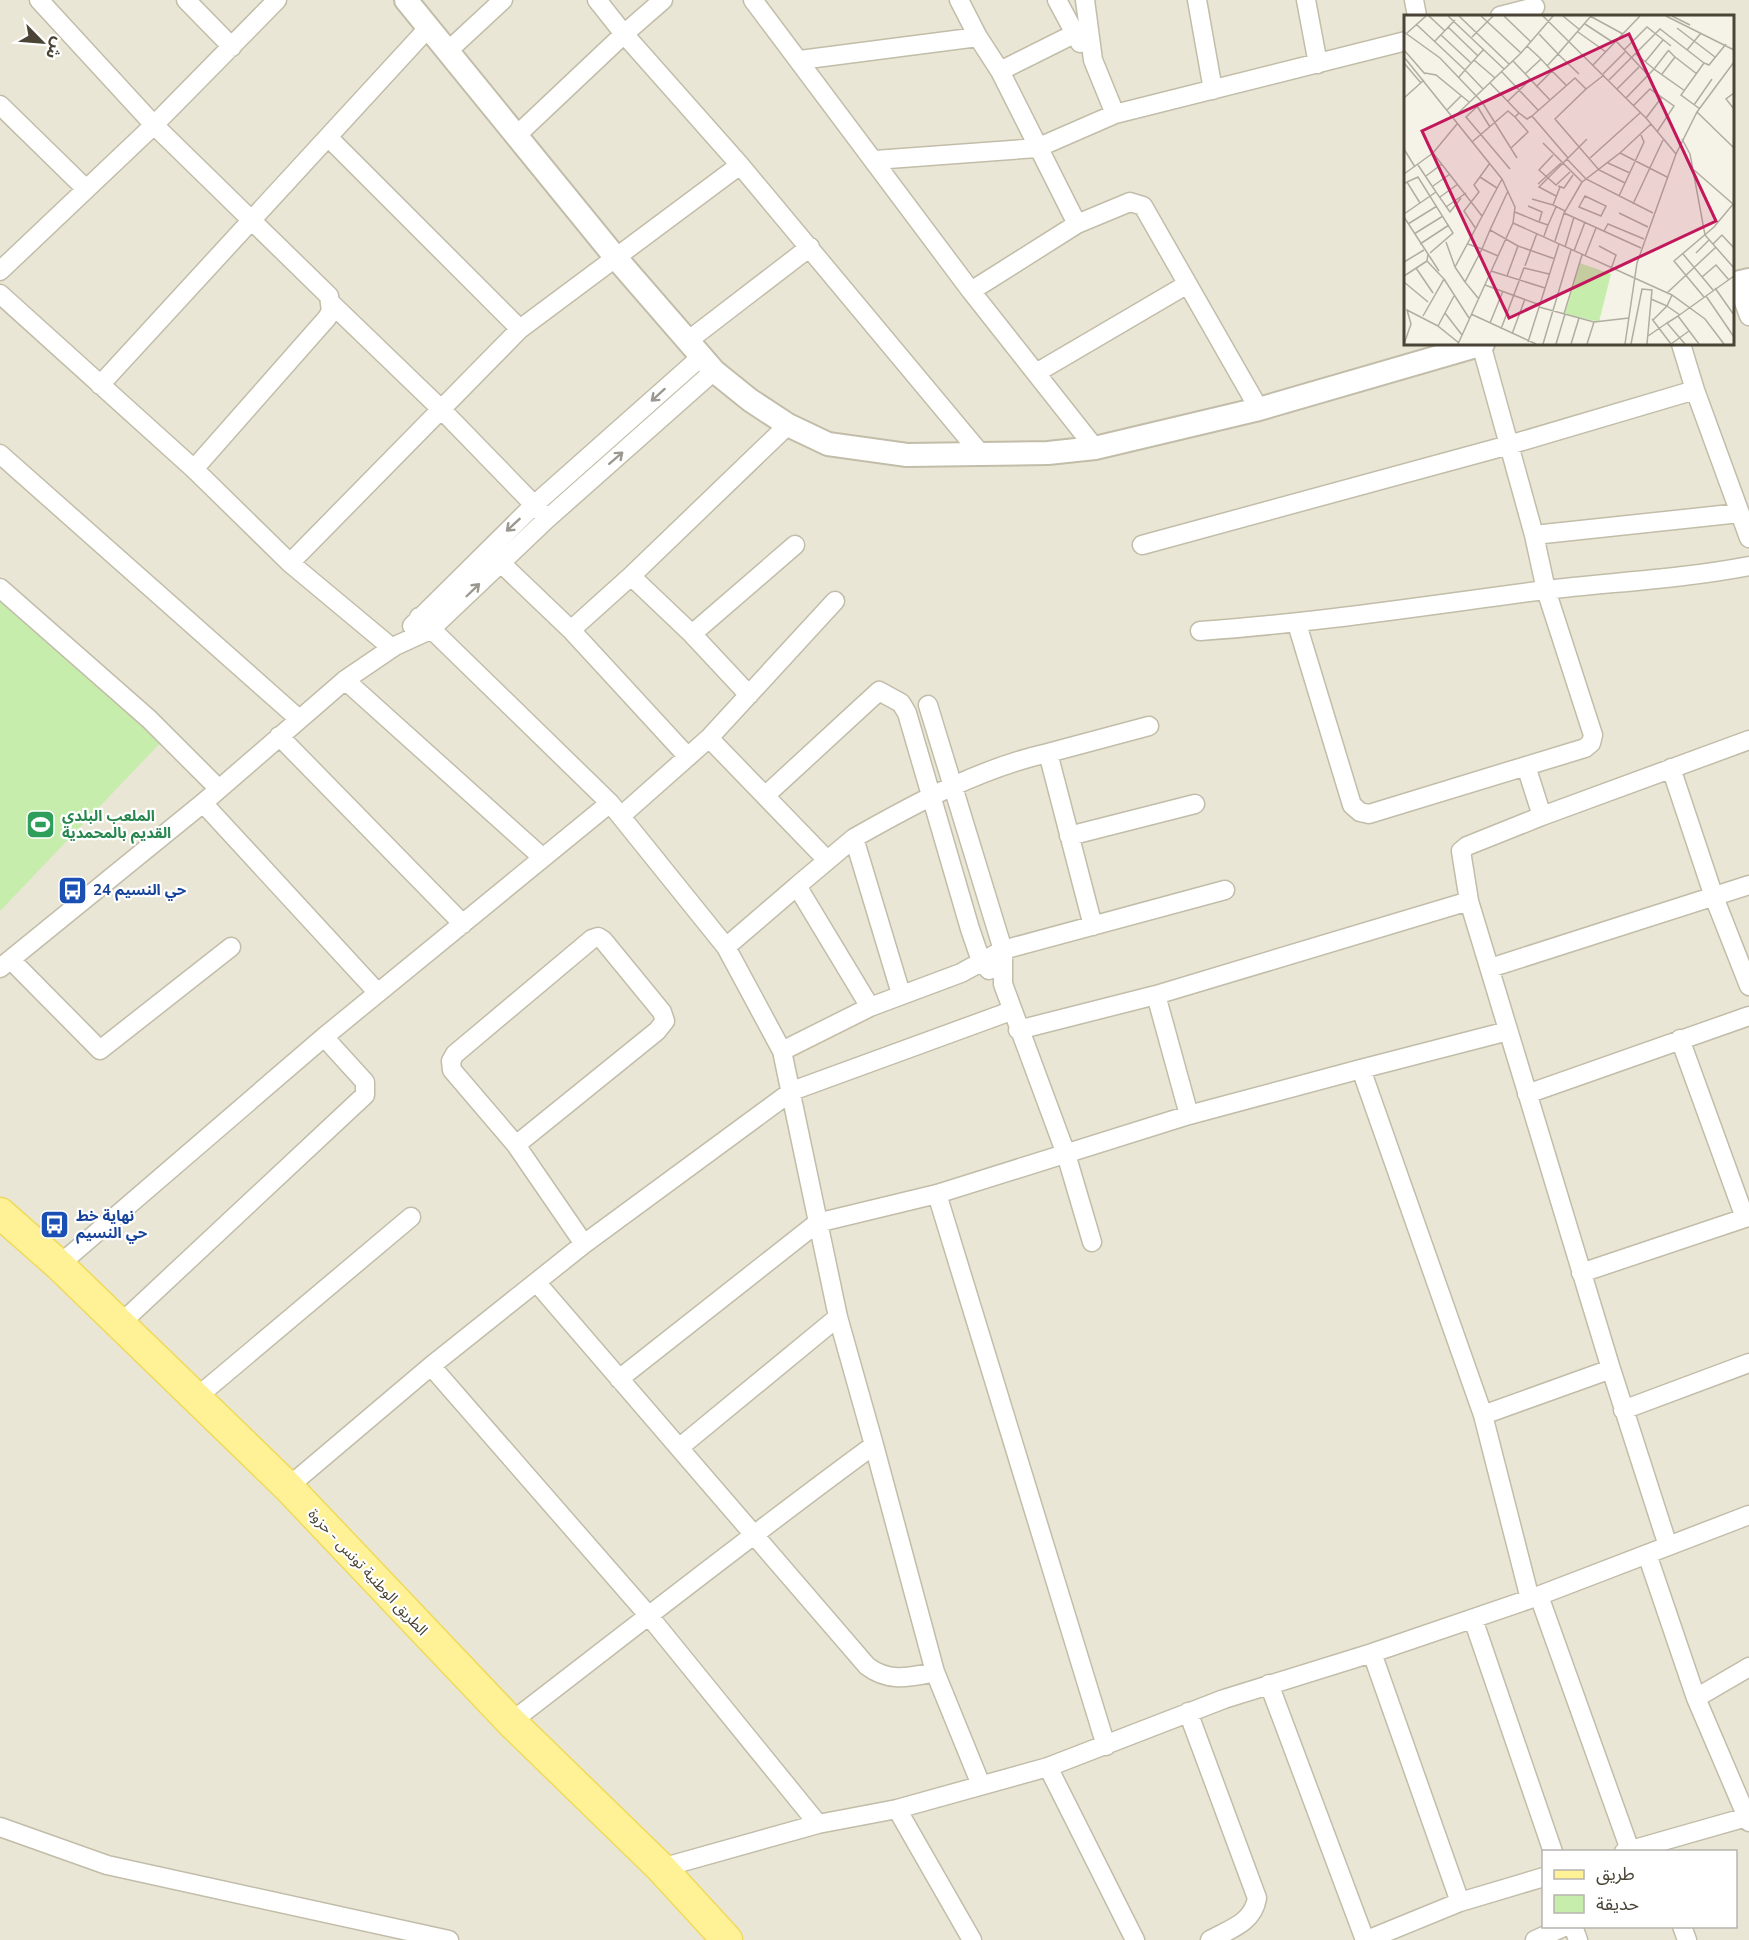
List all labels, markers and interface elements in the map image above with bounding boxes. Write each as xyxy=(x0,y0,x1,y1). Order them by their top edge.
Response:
north arrow xyxy=(12,12,72,72)
inset map xyxy=(1404,15,1734,345)
text: ش xyxy=(40,33,69,63)
one-way arrow xyxy=(651,388,666,402)
one-way arrow xyxy=(608,451,623,465)
one-way arrow xyxy=(506,518,521,532)
one-way arrow xyxy=(465,583,480,597)
place label: الملعب البلدي القديم بالمحمدية xyxy=(62,806,171,844)
sports icon: الملعب البلدي القديم بالمحمدية xyxy=(25,809,57,841)
bus stop icon: حي النسيم 24 xyxy=(56,874,88,906)
place label: حي النسيم 24 xyxy=(93,880,187,901)
place label: نهاية خط حي النسيم xyxy=(76,1206,148,1244)
bus stop icon: نهاية خط حي النسيم xyxy=(39,1209,71,1241)
street label: الطريق الوطنية تونس - حزوة xyxy=(304,1504,432,1640)
legend xyxy=(1542,1850,1737,1928)
text: طريق xyxy=(1596,1862,1635,1886)
text: حديقة xyxy=(1596,1892,1639,1916)

